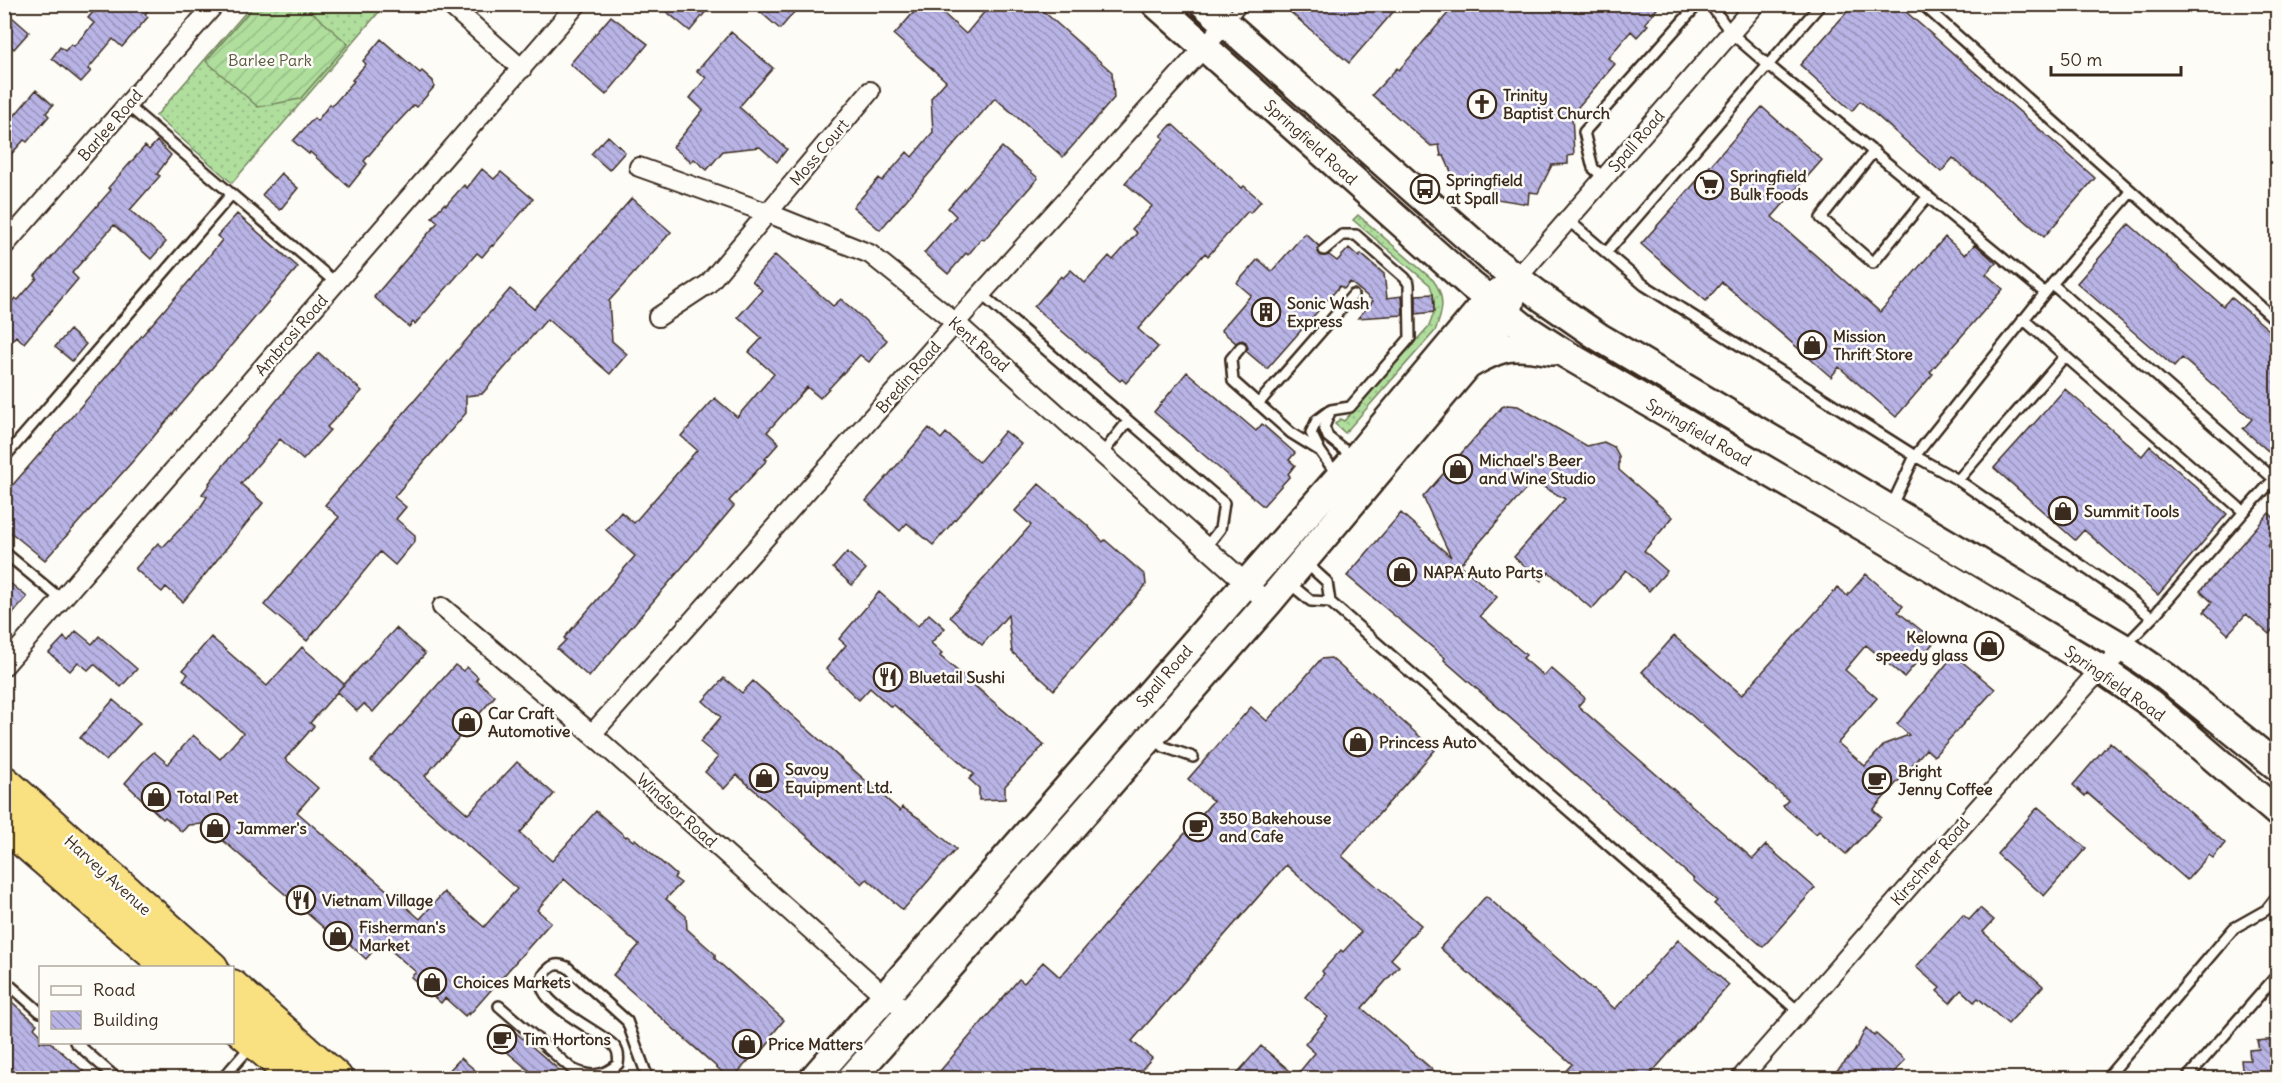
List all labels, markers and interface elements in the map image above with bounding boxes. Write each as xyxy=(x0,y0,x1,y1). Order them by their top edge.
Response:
scale bar xyxy=(2051,39,2182,77)
text: 50 m xyxy=(2060,48,2102,71)
park label: Barlee Park xyxy=(228,50,312,70)
street label: Barlee Road xyxy=(73,85,147,165)
place label: Trinity Baptist Church xyxy=(1503,85,1610,124)
church icon: Trinity Baptist Church xyxy=(1466,88,1498,120)
street label: Springfield Road xyxy=(1260,95,1362,189)
street label: Spall Road xyxy=(1604,106,1668,176)
street label: Moss Court xyxy=(785,114,853,189)
place label: Springfield Bulk Foods xyxy=(1730,166,1808,204)
supermarket icon: Springfield Bulk Foods xyxy=(1693,169,1725,201)
place label: Springfield at Spall xyxy=(1446,170,1523,209)
bus stop icon: Springfield at Spall xyxy=(1409,173,1441,205)
street label: Ambrosi Road xyxy=(250,290,332,380)
place label: Sonic Wash Express xyxy=(1287,293,1369,332)
building icon: Sonic Wash Express xyxy=(1250,296,1282,328)
street label: Kent Road xyxy=(945,312,1013,376)
place label: Mission Thrift Store xyxy=(1833,326,1913,364)
shop icon: Mission Thrift Store xyxy=(1796,329,1828,361)
street label: Bredin Road xyxy=(871,337,945,417)
street label: Springfield Road xyxy=(1643,394,1755,470)
place label: Michael's Beer and Wine Studio xyxy=(1479,450,1596,488)
shop icon: Michael's Beer and Wine Studio xyxy=(1442,453,1474,485)
shop icon: Summit Tools xyxy=(2047,495,2079,527)
place label: Summit Tools xyxy=(2084,501,2179,521)
shop icon: NAPA Auto Parts xyxy=(1386,556,1418,588)
place label: NAPA Auto Parts xyxy=(1423,562,1543,582)
place label: Kelowna speedy glass xyxy=(1876,627,1968,666)
shop icon: Kelowna speedy glass xyxy=(1973,630,2005,662)
street label: Spall Road xyxy=(1132,641,1196,711)
street label: Springfield Road xyxy=(2061,641,2169,725)
restaurant icon: Bluetail Sushi xyxy=(872,661,904,693)
place label: Bluetail Sushi xyxy=(909,667,1005,687)
place label: Car Craft Automotive xyxy=(488,703,571,741)
shop icon: Car Craft Automotive xyxy=(451,706,483,738)
shop icon: Princess Auto xyxy=(1342,726,1374,758)
place label: Princess Auto xyxy=(1379,732,1477,752)
place label: Savoy Equipment Ltd. xyxy=(785,759,893,798)
place label: Bright Jenny Coffee xyxy=(1898,761,1993,800)
shop icon: Savoy Equipment Ltd. xyxy=(748,762,780,794)
cafe icon: Bright Jenny Coffee xyxy=(1861,764,1893,796)
street label: Windsor Road xyxy=(633,769,721,851)
shop icon: Total Pet xyxy=(140,781,172,813)
place label: Total Pet xyxy=(177,787,239,807)
place label: 350 Bakehouse and Cafe xyxy=(1219,808,1332,846)
cafe icon: 350 Bakehouse and Cafe xyxy=(1182,811,1214,843)
shop icon: Jammer's xyxy=(199,812,231,844)
street label: Kirschner Road xyxy=(1886,813,1974,909)
place label: Jammer's xyxy=(236,818,307,838)
street label: Harvey Avenue xyxy=(60,831,156,919)
restaurant icon: Vietnam Village xyxy=(285,884,317,916)
place label: Vietnam Village xyxy=(322,890,434,911)
place label: Fisherman's Market xyxy=(359,917,446,955)
shop icon: Fisherman's Market xyxy=(322,920,354,952)
legend xyxy=(39,966,234,1044)
shop icon: Choices Markets xyxy=(416,966,448,998)
place label: Choices Markets xyxy=(453,972,571,992)
text: Road xyxy=(93,978,136,1001)
text: Building xyxy=(93,1008,158,1031)
cafe icon: Tim Hortons xyxy=(486,1023,518,1055)
shop icon: Price Matters xyxy=(731,1028,763,1060)
place label: Tim Hortons xyxy=(523,1029,611,1049)
place label: Price Matters xyxy=(768,1034,863,1054)

